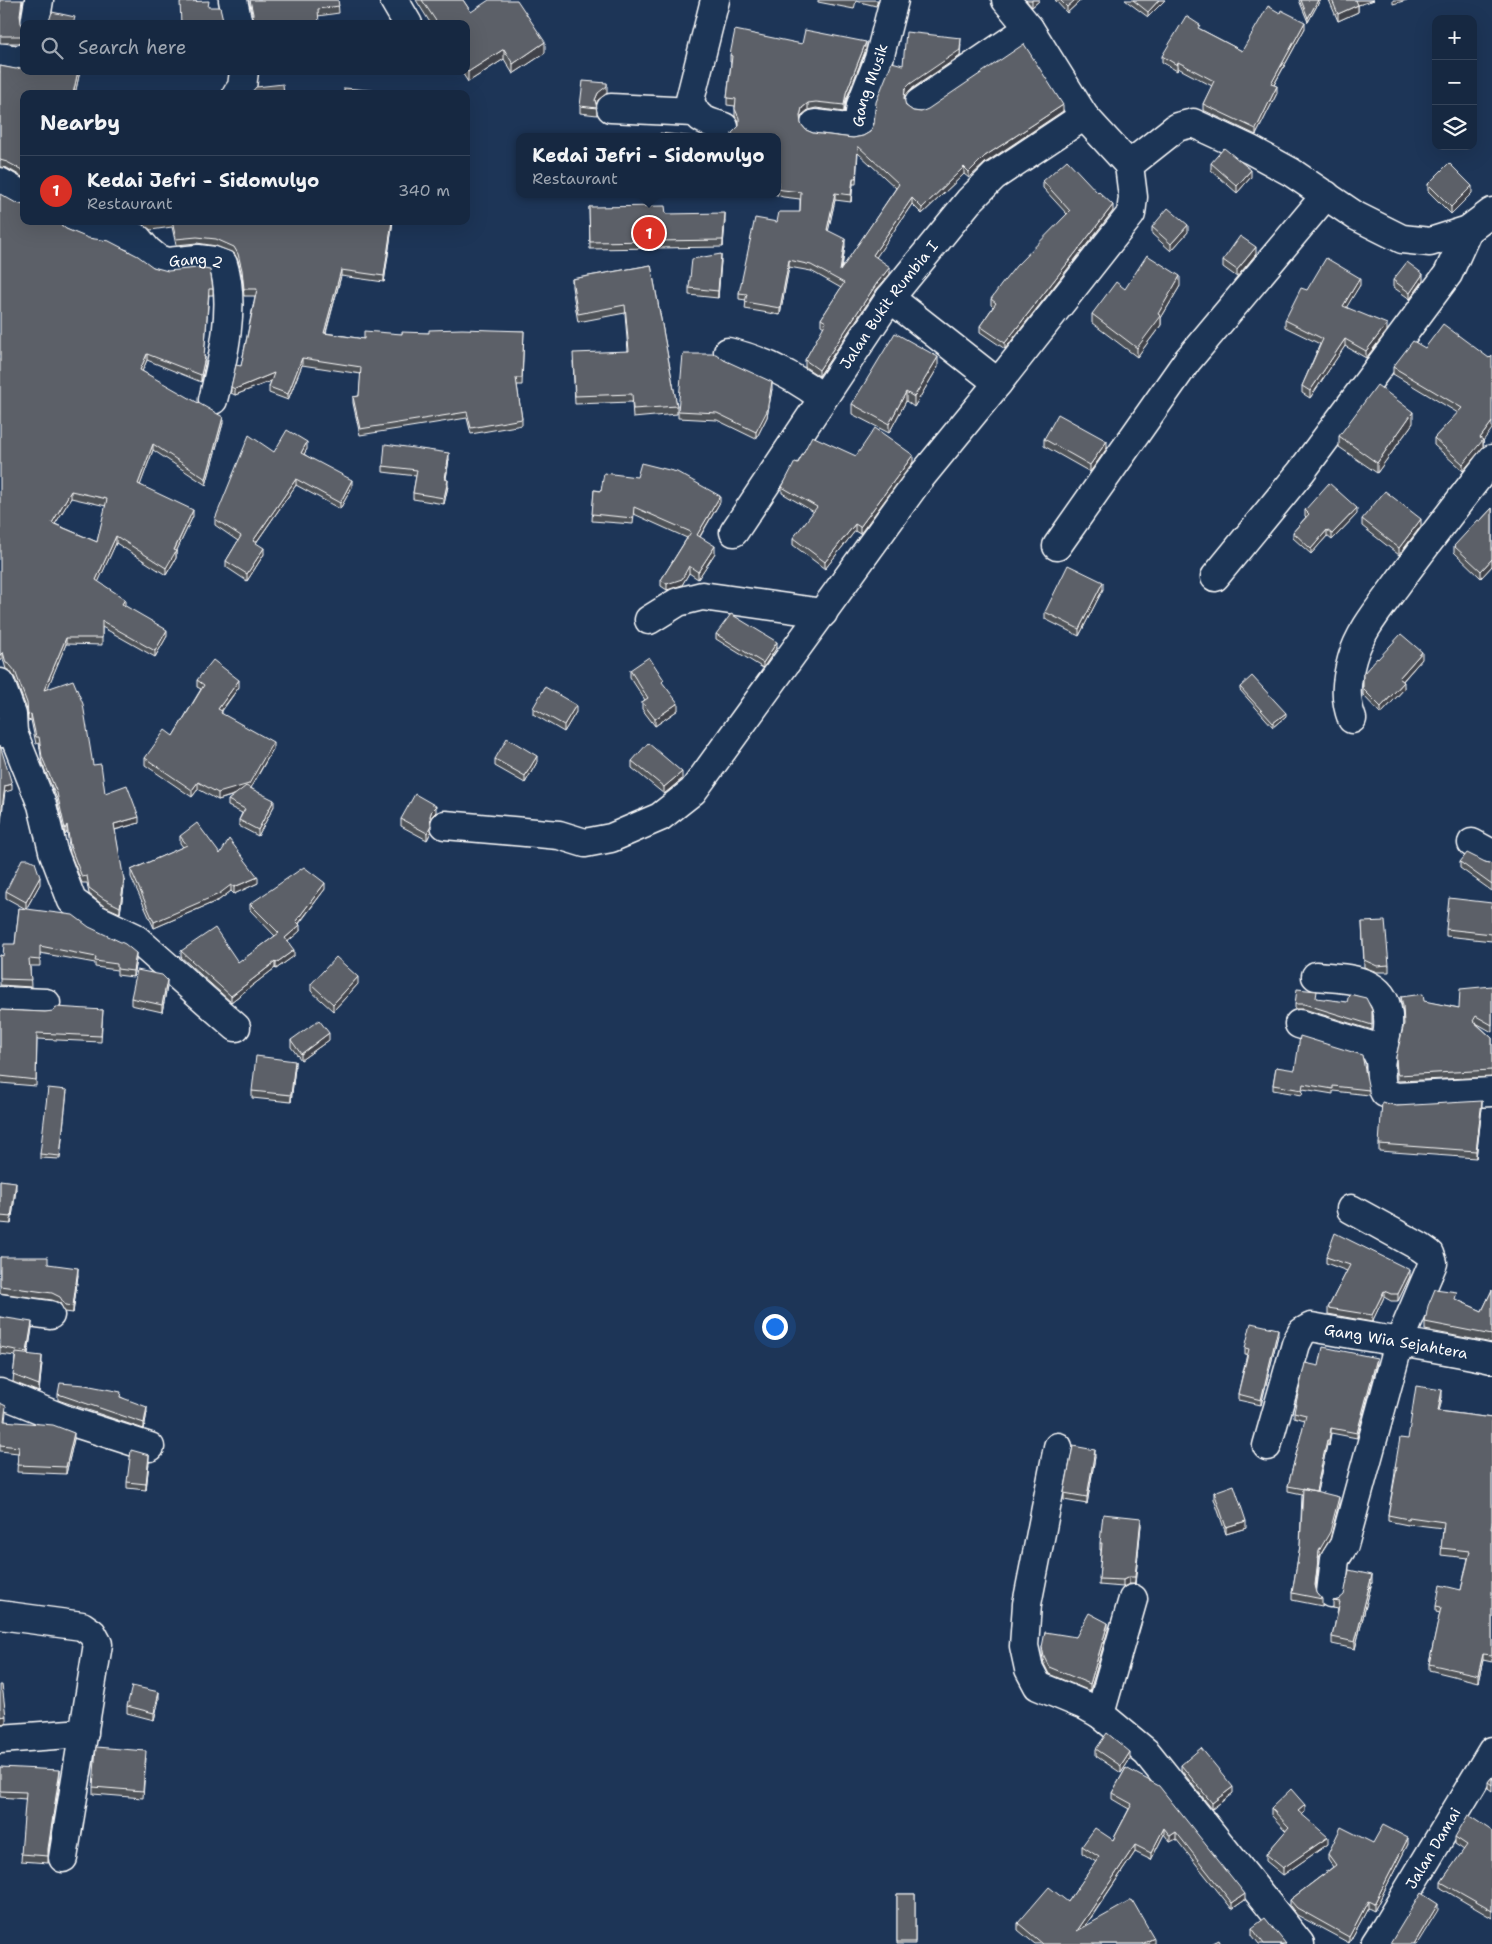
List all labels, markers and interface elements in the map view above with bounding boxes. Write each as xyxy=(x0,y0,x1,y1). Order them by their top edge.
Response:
map controls xyxy=(1432,15,1477,150)
button: + xyxy=(1432,15,1477,60)
search box xyxy=(20,20,470,75)
icon: search xyxy=(38,34,66,62)
text: Search here xyxy=(78,35,187,60)
street label: Gang Musik xyxy=(848,42,892,128)
button: − xyxy=(1432,60,1477,105)
button: layers xyxy=(1432,105,1477,150)
text: Nearby xyxy=(40,109,120,137)
popup xyxy=(516,133,781,198)
text: Kedai Jefri - Sidomulyo xyxy=(532,143,765,168)
text: Kedai Jefri - Sidomulyo xyxy=(87,168,319,193)
text: Restaurant xyxy=(532,168,618,189)
text: 1 xyxy=(52,180,60,201)
text: 340 m xyxy=(398,180,450,201)
text: Restaurant xyxy=(87,193,173,214)
pin: 1 xyxy=(633,214,665,252)
street label: Jalan Bukit Rumbia I xyxy=(835,237,943,373)
street label: Gang 2 xyxy=(168,249,226,273)
your location xyxy=(762,1314,788,1340)
street label: Gang Wia Sejahtera xyxy=(1323,1320,1470,1364)
street label: Jalan Damai xyxy=(1401,1804,1466,1893)

